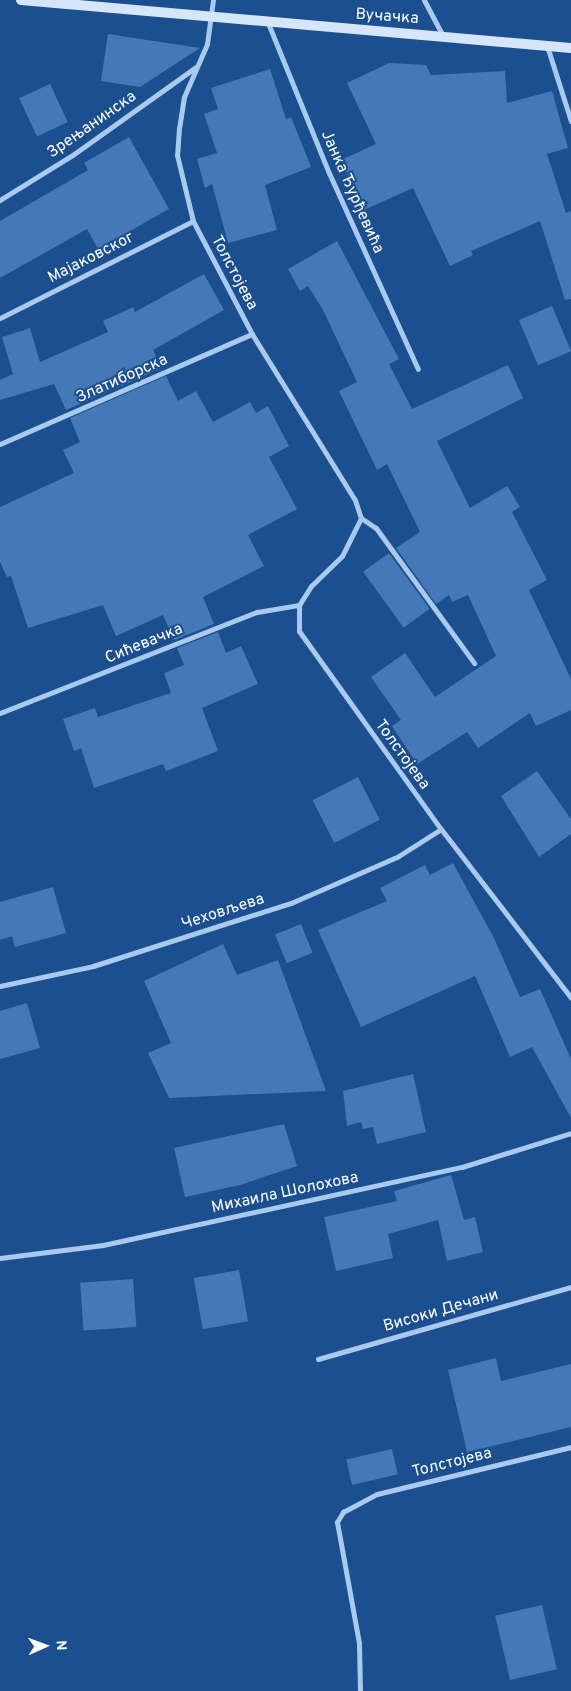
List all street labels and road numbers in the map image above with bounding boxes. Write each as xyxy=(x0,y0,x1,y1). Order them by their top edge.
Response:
street label: Вучачка xyxy=(355,5,419,29)
street label: Зрењанинска xyxy=(44,87,140,163)
street label: Јанка Ђурђевића xyxy=(316,127,388,257)
street label: Мајаковског xyxy=(45,228,137,288)
street label: Толстојева xyxy=(206,233,262,313)
street label: Златиборска xyxy=(73,350,171,408)
street label: Сићевачка xyxy=(102,620,186,668)
street label: Толстојева xyxy=(370,716,434,794)
street label: Чеховљева xyxy=(179,890,267,934)
street label: Михаила Шолохова xyxy=(210,1168,360,1218)
street label: Високи Дечани xyxy=(381,1285,501,1337)
street label: Толстојева xyxy=(410,1444,494,1482)

